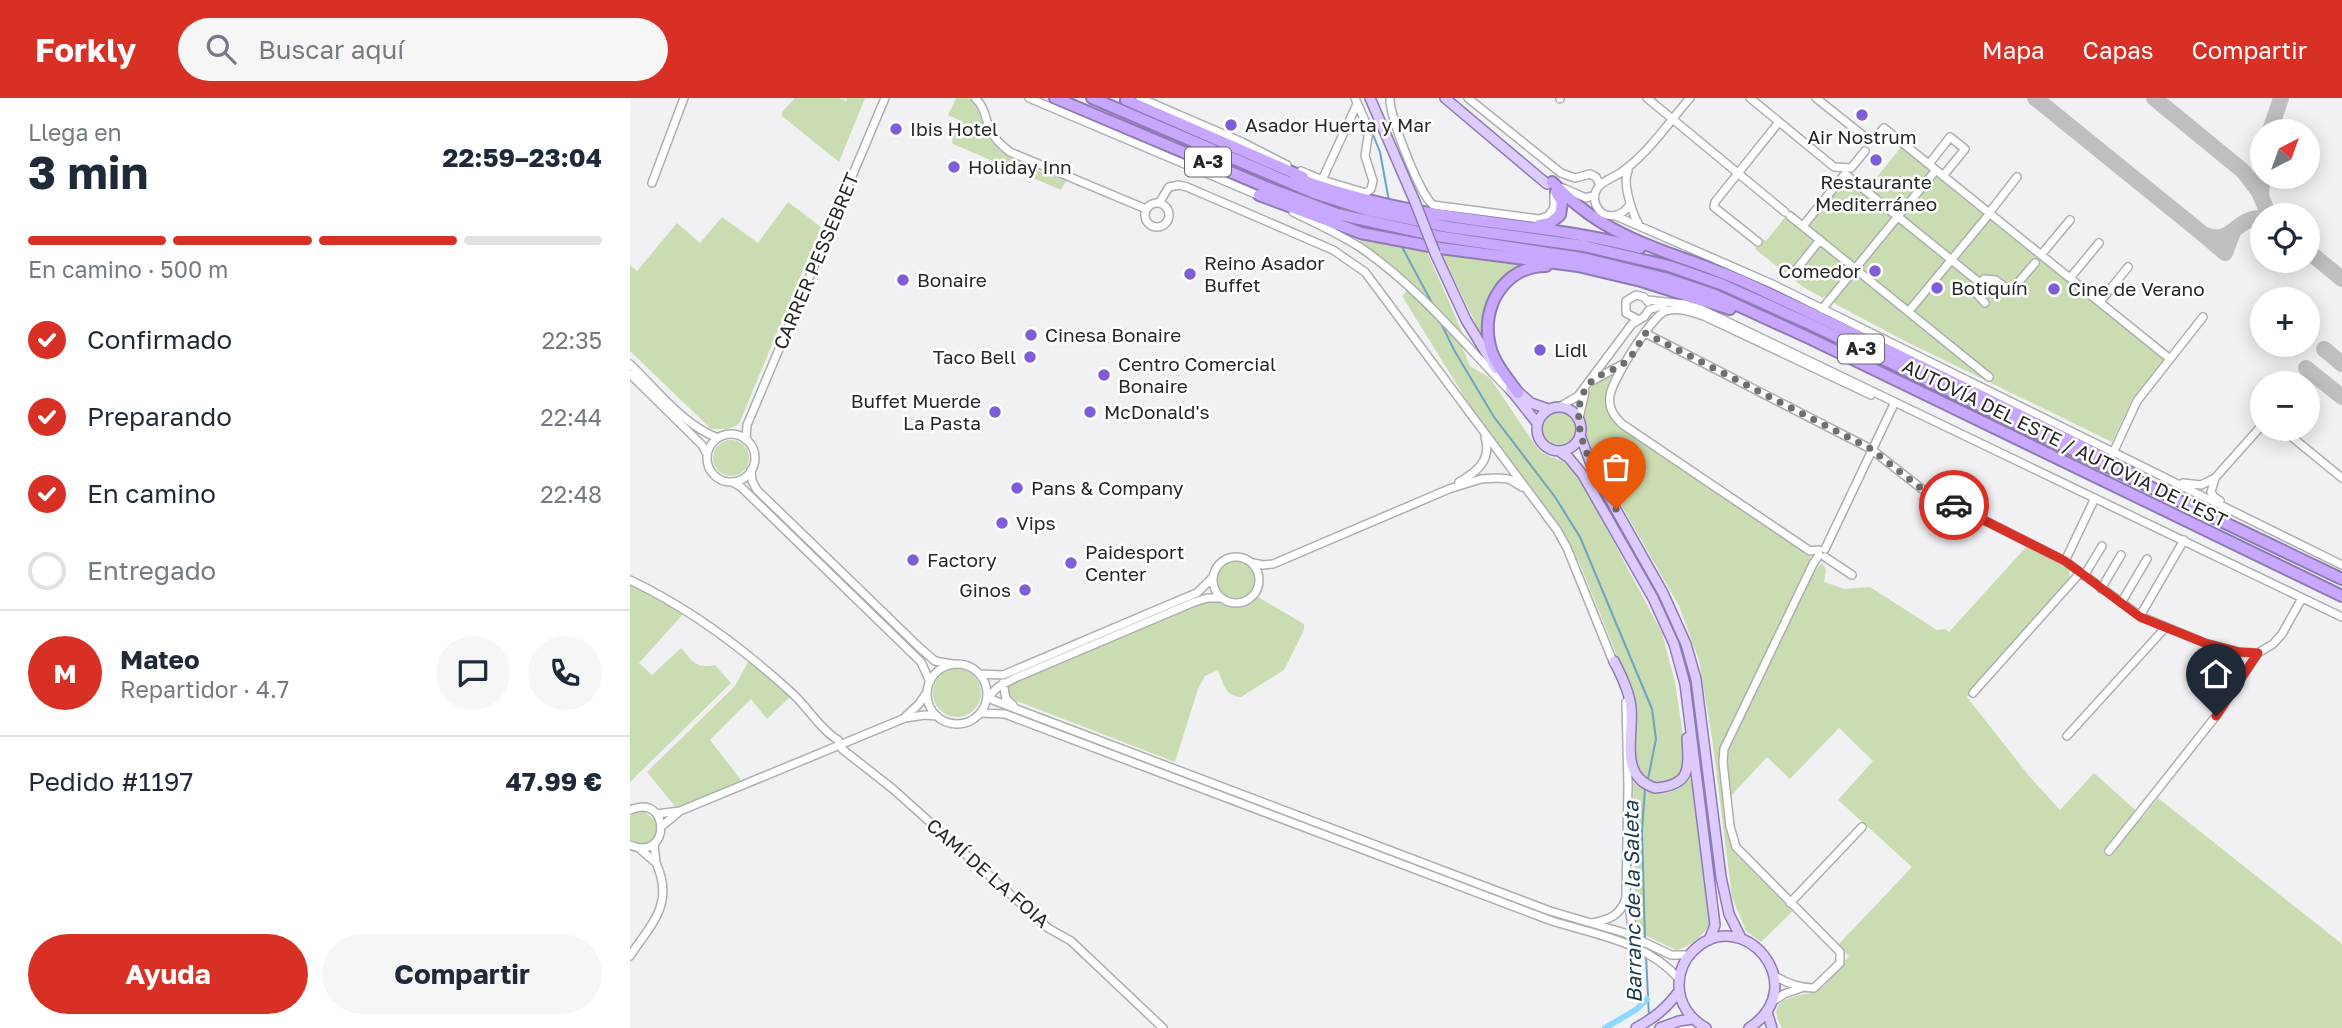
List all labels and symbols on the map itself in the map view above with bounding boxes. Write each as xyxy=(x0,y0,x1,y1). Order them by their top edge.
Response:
marker: Air Nostrum xyxy=(1854,107,1870,123)
place label: Asador Huerta y Mar xyxy=(1245,113,1432,136)
place label: Ibis Hotel xyxy=(910,117,998,140)
marker: Asador Huerta y Mar xyxy=(1223,117,1239,133)
north arrow xyxy=(2250,119,2320,189)
marker: Ibis Hotel xyxy=(888,121,904,137)
place label: Air Nostrum xyxy=(1807,125,1917,148)
road number: A-3 xyxy=(1185,148,1231,176)
marker: Restaurante Mediterráneo xyxy=(1868,152,1884,168)
place label: Holiday Inn xyxy=(968,155,1072,178)
marker: Holiday Inn xyxy=(946,159,962,175)
street label: CARRER PESSEBRET xyxy=(768,169,863,353)
place label: Restaurante Mediterráneo xyxy=(1815,170,1937,215)
place label: Reino Asador Buffet xyxy=(1204,251,1325,296)
place label: Comedor xyxy=(1778,259,1862,282)
marker: Comedor xyxy=(1867,263,1883,279)
marker: Reino Asador Buffet xyxy=(1182,266,1198,282)
place label: Bonaire xyxy=(917,268,987,291)
marker: Bonaire xyxy=(895,272,911,288)
place label: Botiquín xyxy=(1951,276,2028,299)
place label: Cine de Verano xyxy=(2068,277,2205,300)
marker: Botiquín xyxy=(1929,280,1945,296)
marker: Cine de Verano xyxy=(2046,281,2062,297)
place label: Cinesa Bonaire xyxy=(1045,323,1181,346)
marker: Cinesa Bonaire xyxy=(1023,327,1039,343)
road number: A-3 xyxy=(1838,334,1884,363)
place label: Lidl xyxy=(1554,338,1588,361)
marker: Lidl xyxy=(1532,342,1548,358)
place label: Taco Bell xyxy=(933,345,1016,368)
marker: Taco Bell xyxy=(1022,349,1038,365)
place label: Centro Comercial Bonaire xyxy=(1118,352,1276,397)
street label: AUTOVÍA DEL ESTE / AUTOVIA DE L'EST xyxy=(1899,354,2232,532)
marker: Centro Comercial Bonaire xyxy=(1096,367,1112,383)
place label: Buffet Muerde La Pasta xyxy=(851,389,981,434)
place label: McDonald's xyxy=(1104,400,1210,423)
marker: Buffet Muerde La Pasta xyxy=(987,404,1003,420)
marker: McDonald's xyxy=(1082,404,1098,420)
pin xyxy=(1586,437,1646,509)
courier xyxy=(1919,470,1989,540)
place label: Pans & Company xyxy=(1031,476,1184,499)
marker: Pans & Company xyxy=(1009,480,1025,496)
place label: Vips xyxy=(1016,511,1056,534)
marker: Vips xyxy=(994,515,1010,531)
place label: Paidesport Center xyxy=(1085,540,1184,585)
place label: Factory xyxy=(927,548,997,571)
marker: Factory xyxy=(905,552,921,568)
marker: Paidesport Center xyxy=(1063,555,1079,571)
place label: Ginos xyxy=(959,578,1011,601)
marker: Ginos xyxy=(1017,582,1033,598)
pin xyxy=(2186,644,2246,716)
water label: Barranc de la Saleta xyxy=(1617,800,1647,1003)
street label: CAMÍ DE LA FOIA xyxy=(922,813,1054,932)

